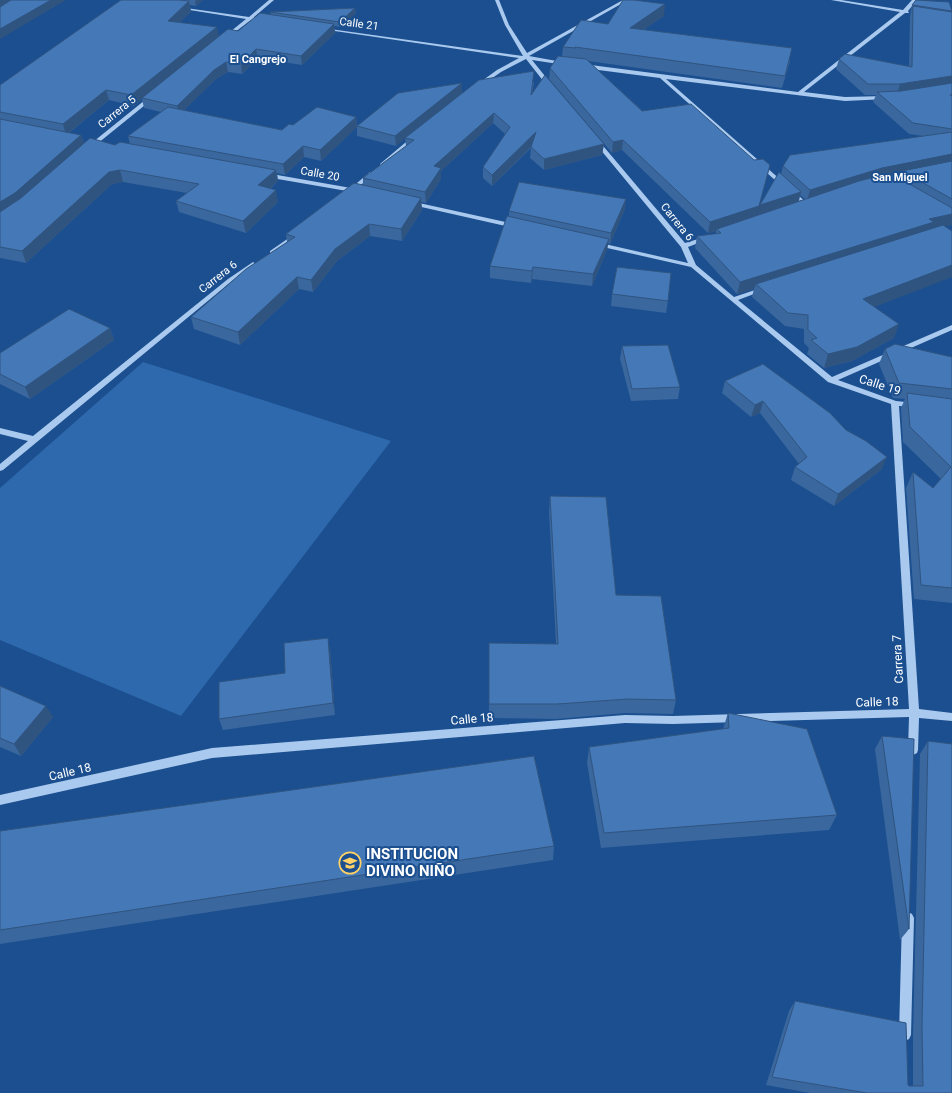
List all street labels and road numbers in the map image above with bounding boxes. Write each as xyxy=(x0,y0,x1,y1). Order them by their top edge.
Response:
street label: Calle 21 xyxy=(339,15,379,33)
street label: Carrera 5 xyxy=(96,93,138,131)
street label: Calle 20 xyxy=(299,164,341,184)
street label: Carrera 6 xyxy=(658,201,696,243)
street label: Carrera 6 xyxy=(196,258,240,296)
street label: Calle 19 xyxy=(857,372,903,398)
street label: Carrera 7 xyxy=(890,634,906,684)
street label: Calle 18 xyxy=(855,694,899,710)
street label: Calle 18 xyxy=(450,710,494,728)
street label: Calle 18 xyxy=(47,760,93,784)

